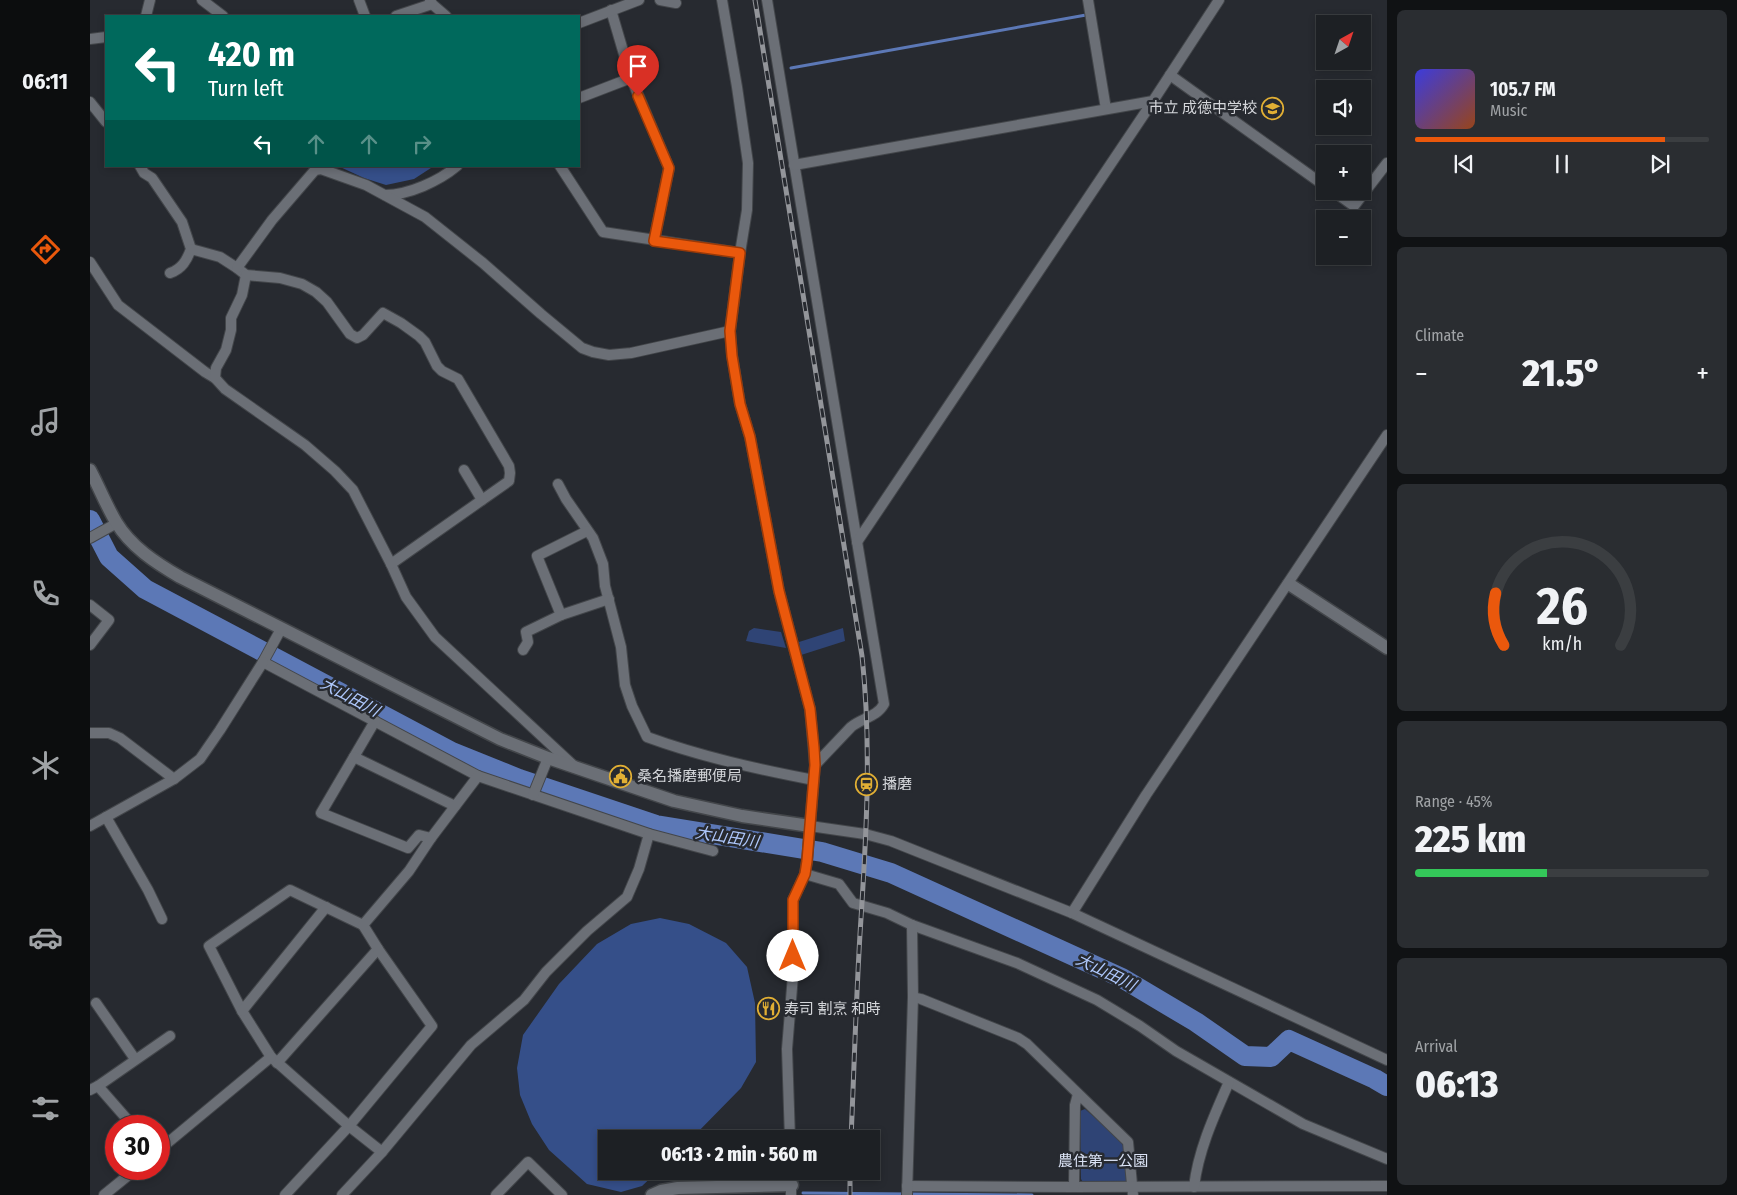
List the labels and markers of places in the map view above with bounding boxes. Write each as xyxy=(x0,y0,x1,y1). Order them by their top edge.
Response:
pin xyxy=(617,45,659,96)
school or university icon: 市立 成徳中学校 xyxy=(1261,96,1285,120)
place label: 市立 成徳中学校 xyxy=(1148,99,1257,117)
public building icon: 桑名播磨郵便局 xyxy=(609,764,633,788)
place label: 桑名播磨郵便局 xyxy=(637,767,742,785)
station icon: 播磨 xyxy=(854,772,878,796)
place label: 播磨 xyxy=(882,775,912,793)
restaurant icon: 寿司 割烹 和時 xyxy=(756,997,780,1021)
place label: 寿司 割烹 和時 xyxy=(784,1000,881,1018)

